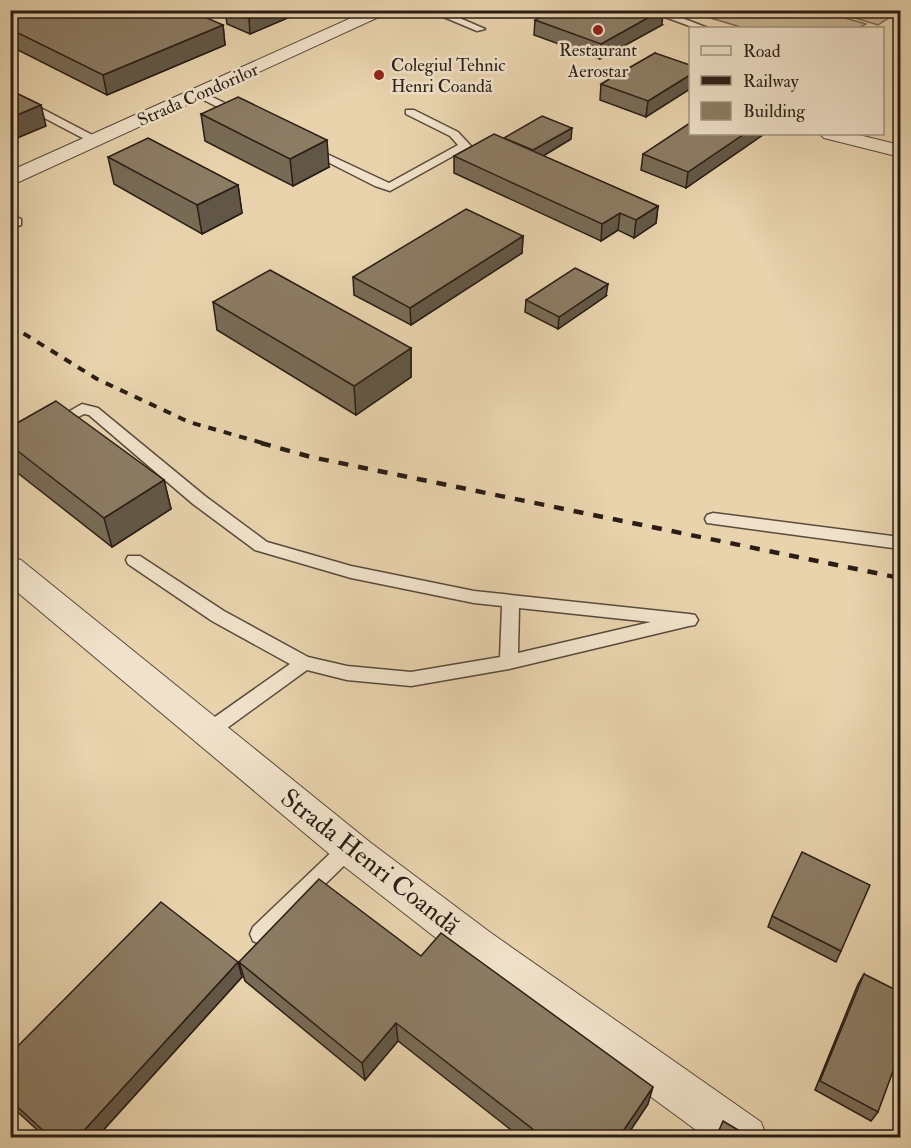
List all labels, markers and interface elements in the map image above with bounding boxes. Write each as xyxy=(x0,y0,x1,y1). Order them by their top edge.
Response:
marker: Restaurant Aerostar xyxy=(591,23,605,37)
legend xyxy=(689,27,884,135)
place label: Restaurant Aerostar xyxy=(559,39,637,83)
text: Road xyxy=(743,40,781,63)
place label: Colegiul Tehnic Henri Coandă xyxy=(391,54,505,98)
street label: Strada Condorilor xyxy=(134,58,262,132)
marker: Colegiul Tehnic Henri Coandă xyxy=(372,68,386,82)
text: Railway xyxy=(743,70,800,93)
text: Building xyxy=(743,100,806,123)
street label: Strada Henri Coandă xyxy=(274,782,466,942)

